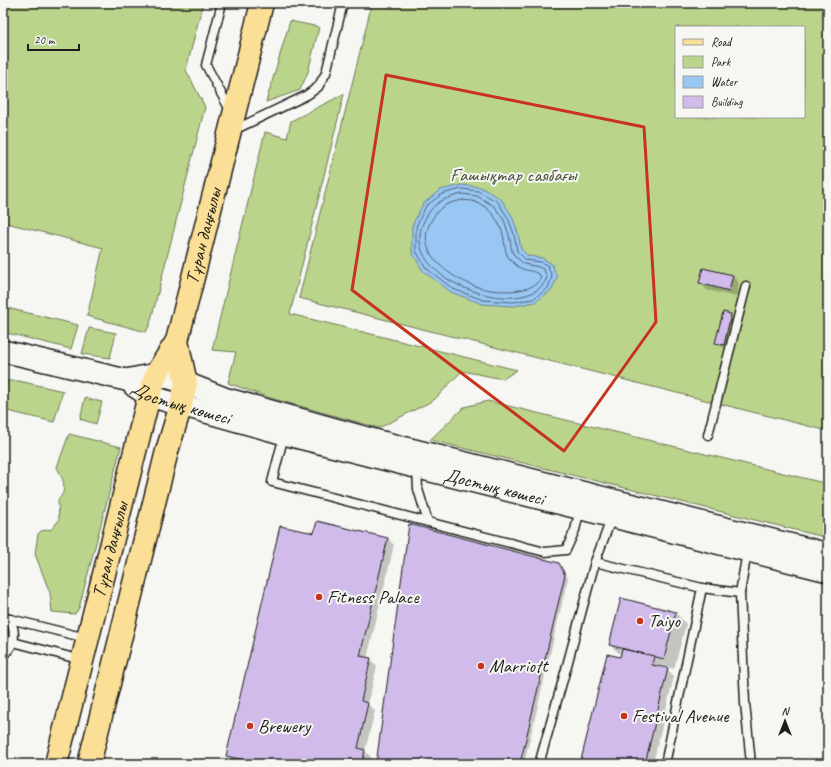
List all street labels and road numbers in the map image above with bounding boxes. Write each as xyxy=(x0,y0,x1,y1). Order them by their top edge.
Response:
street label: Тұран даңғылы xyxy=(180,184,227,287)
street label: Достық көшесі xyxy=(127,376,236,431)
street label: Достық көшесі xyxy=(442,463,549,512)
street label: Тұран даңғылы xyxy=(86,497,134,600)

